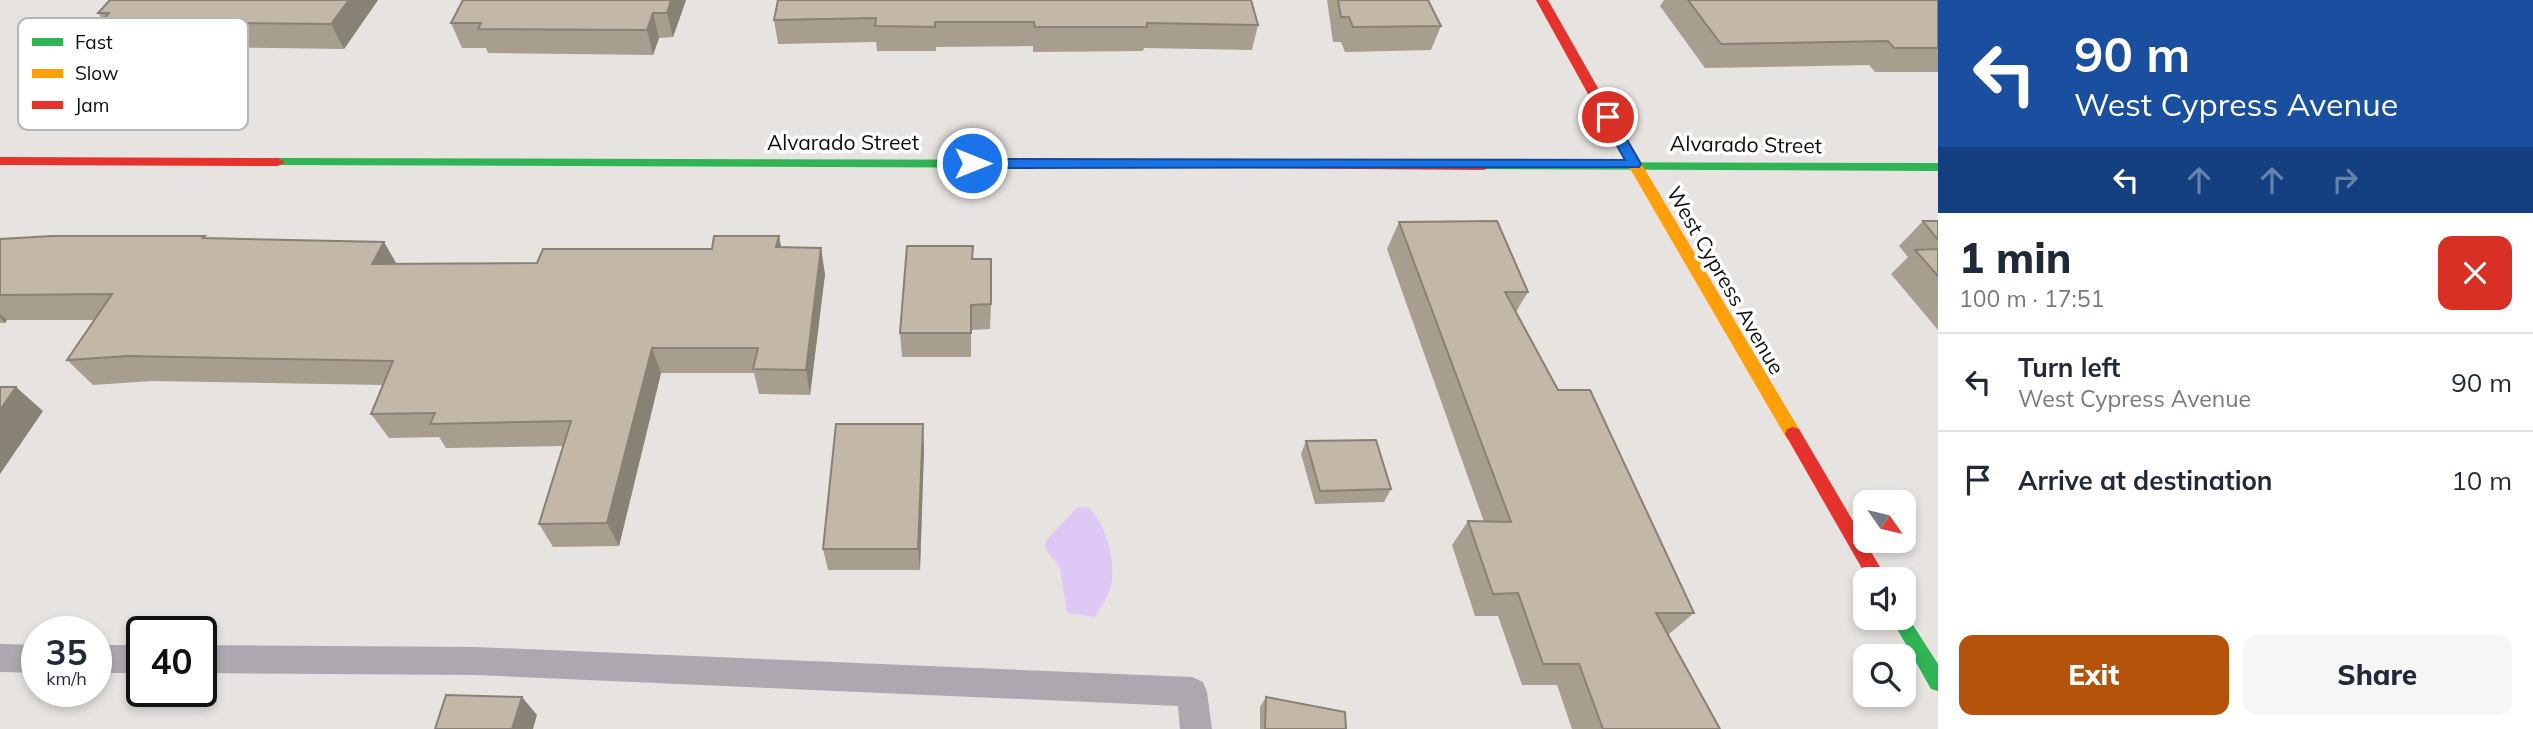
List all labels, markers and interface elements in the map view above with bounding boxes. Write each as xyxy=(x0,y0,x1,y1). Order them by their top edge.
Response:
legend xyxy=(18,18,248,130)
text: 90 m xyxy=(2074,23,2190,84)
icon: left xyxy=(1959,28,2050,119)
text: Fast xyxy=(75,30,113,54)
text: Slow xyxy=(75,61,119,85)
text: West Cypress Avenue xyxy=(2074,84,2398,124)
pin xyxy=(1578,87,1638,147)
text: Jam xyxy=(75,93,109,117)
icon: arrive xyxy=(1589,98,1627,136)
position arrow xyxy=(935,126,1009,200)
street label: Alvarado Street xyxy=(767,129,919,155)
street label: Alvarado Street xyxy=(1670,130,1822,158)
icon: left xyxy=(2107,161,2145,199)
icon: ahead xyxy=(2180,161,2218,199)
icon: ahead xyxy=(2253,161,2291,199)
icon: right xyxy=(2326,161,2364,199)
street label: West Cypress Avenue xyxy=(1662,181,1790,379)
text: 1 min xyxy=(1959,231,2072,284)
button: close xyxy=(2438,236,2512,310)
text: 100 m · 17:51 xyxy=(1959,284,2104,313)
text: Turn left xyxy=(2018,351,2120,384)
icon: left xyxy=(1959,363,1997,401)
text: 90 m xyxy=(2451,366,2512,399)
text: West Cypress Avenue xyxy=(2018,384,2251,413)
icon: arrive xyxy=(1959,461,1997,499)
text: Arrive at destination xyxy=(2018,464,2273,497)
text: 10 m xyxy=(2451,464,2512,497)
north arrow xyxy=(1853,490,1916,553)
map controls xyxy=(1853,490,1916,707)
button: sound xyxy=(1853,567,1916,630)
speed limit sign: 40 xyxy=(126,616,217,707)
text: 35 xyxy=(45,630,88,674)
button: Exit xyxy=(1959,635,2229,715)
button: Share xyxy=(2243,635,2512,715)
button: search xyxy=(1853,644,1916,707)
text: km/h xyxy=(46,667,87,690)

